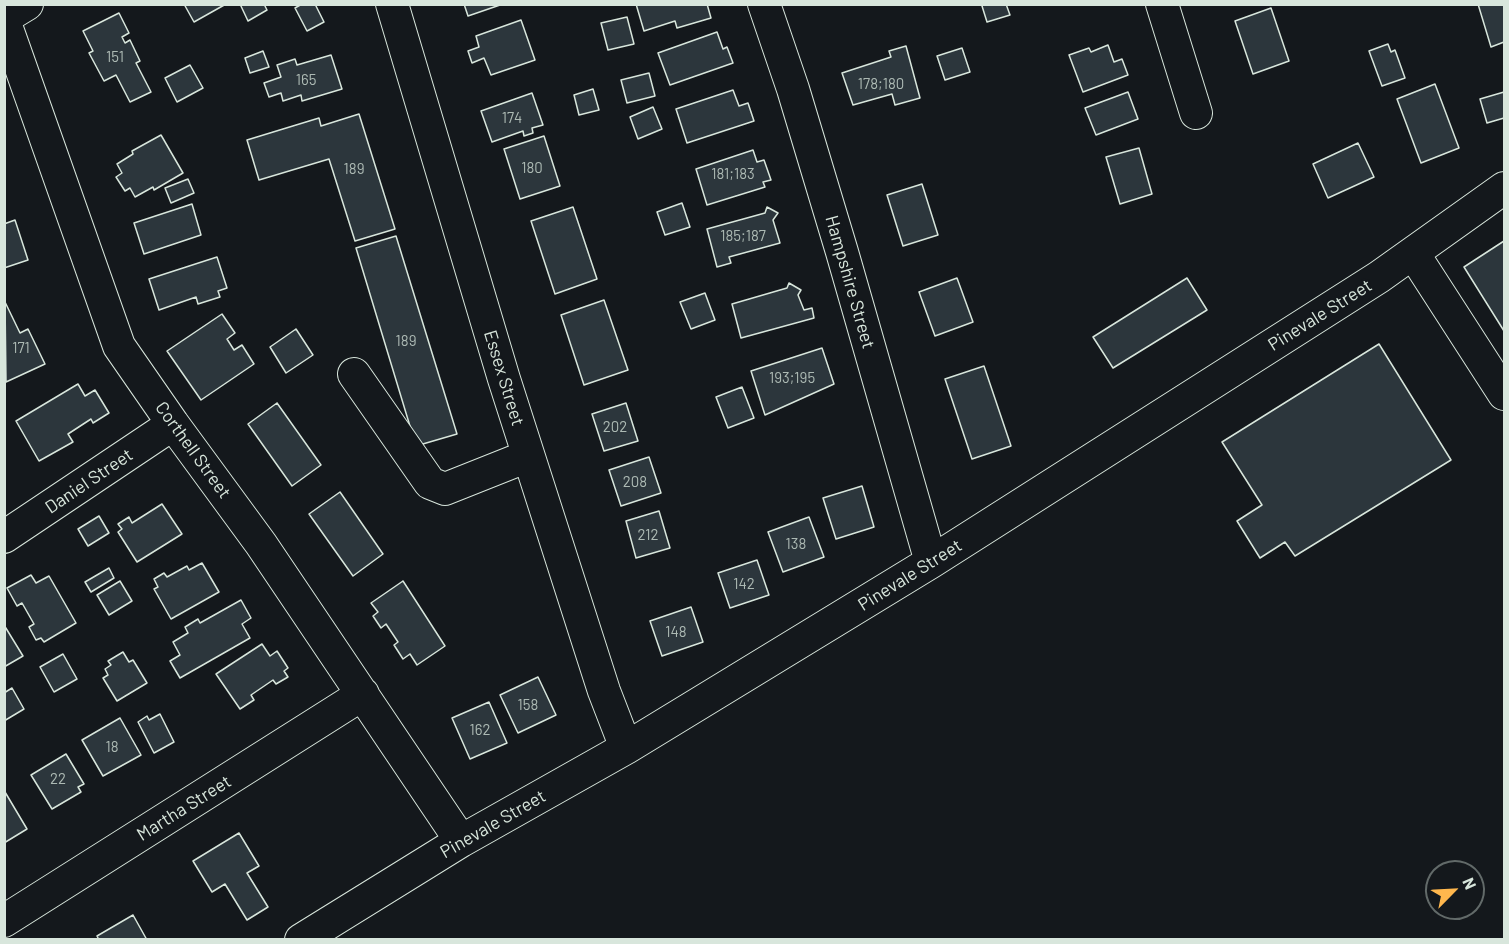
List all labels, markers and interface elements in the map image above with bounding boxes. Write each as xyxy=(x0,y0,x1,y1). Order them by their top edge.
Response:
house number: 151 xyxy=(106,48,124,66)
house number: 165 xyxy=(296,71,316,89)
house number: 178;180 xyxy=(858,75,904,93)
house number: 174 xyxy=(502,109,522,127)
house number: 180 xyxy=(521,159,543,177)
house number: 189 xyxy=(344,160,364,178)
house number: 181;183 xyxy=(711,165,755,183)
street label: Hampshire Street xyxy=(821,213,879,351)
house number: 185;187 xyxy=(720,227,766,245)
street label: Pinevale Street xyxy=(1264,275,1376,355)
street label: Essex Street xyxy=(479,328,529,428)
house number: 189 xyxy=(396,332,416,350)
house number: 171 xyxy=(12,339,30,357)
house number: 193;195 xyxy=(769,369,815,387)
street label: Corthell Street xyxy=(151,397,235,503)
house number: 202 xyxy=(603,418,627,436)
street label: Daniel Street xyxy=(41,444,137,518)
house number: 208 xyxy=(623,473,647,491)
house number: 212 xyxy=(637,526,659,544)
house number: 138 xyxy=(786,535,806,553)
street label: Pinevale Street xyxy=(854,535,966,615)
house number: 142 xyxy=(733,575,755,593)
house number: 148 xyxy=(665,623,687,641)
house number: 158 xyxy=(518,696,538,714)
house number: 162 xyxy=(469,721,491,739)
house number: 18 xyxy=(105,738,119,756)
house number: 22 xyxy=(50,770,66,788)
street label: Martha Street xyxy=(133,770,235,846)
street label: Pinevale Street xyxy=(436,785,550,863)
north arrow xyxy=(1425,860,1485,920)
text: N xyxy=(1459,875,1481,892)

